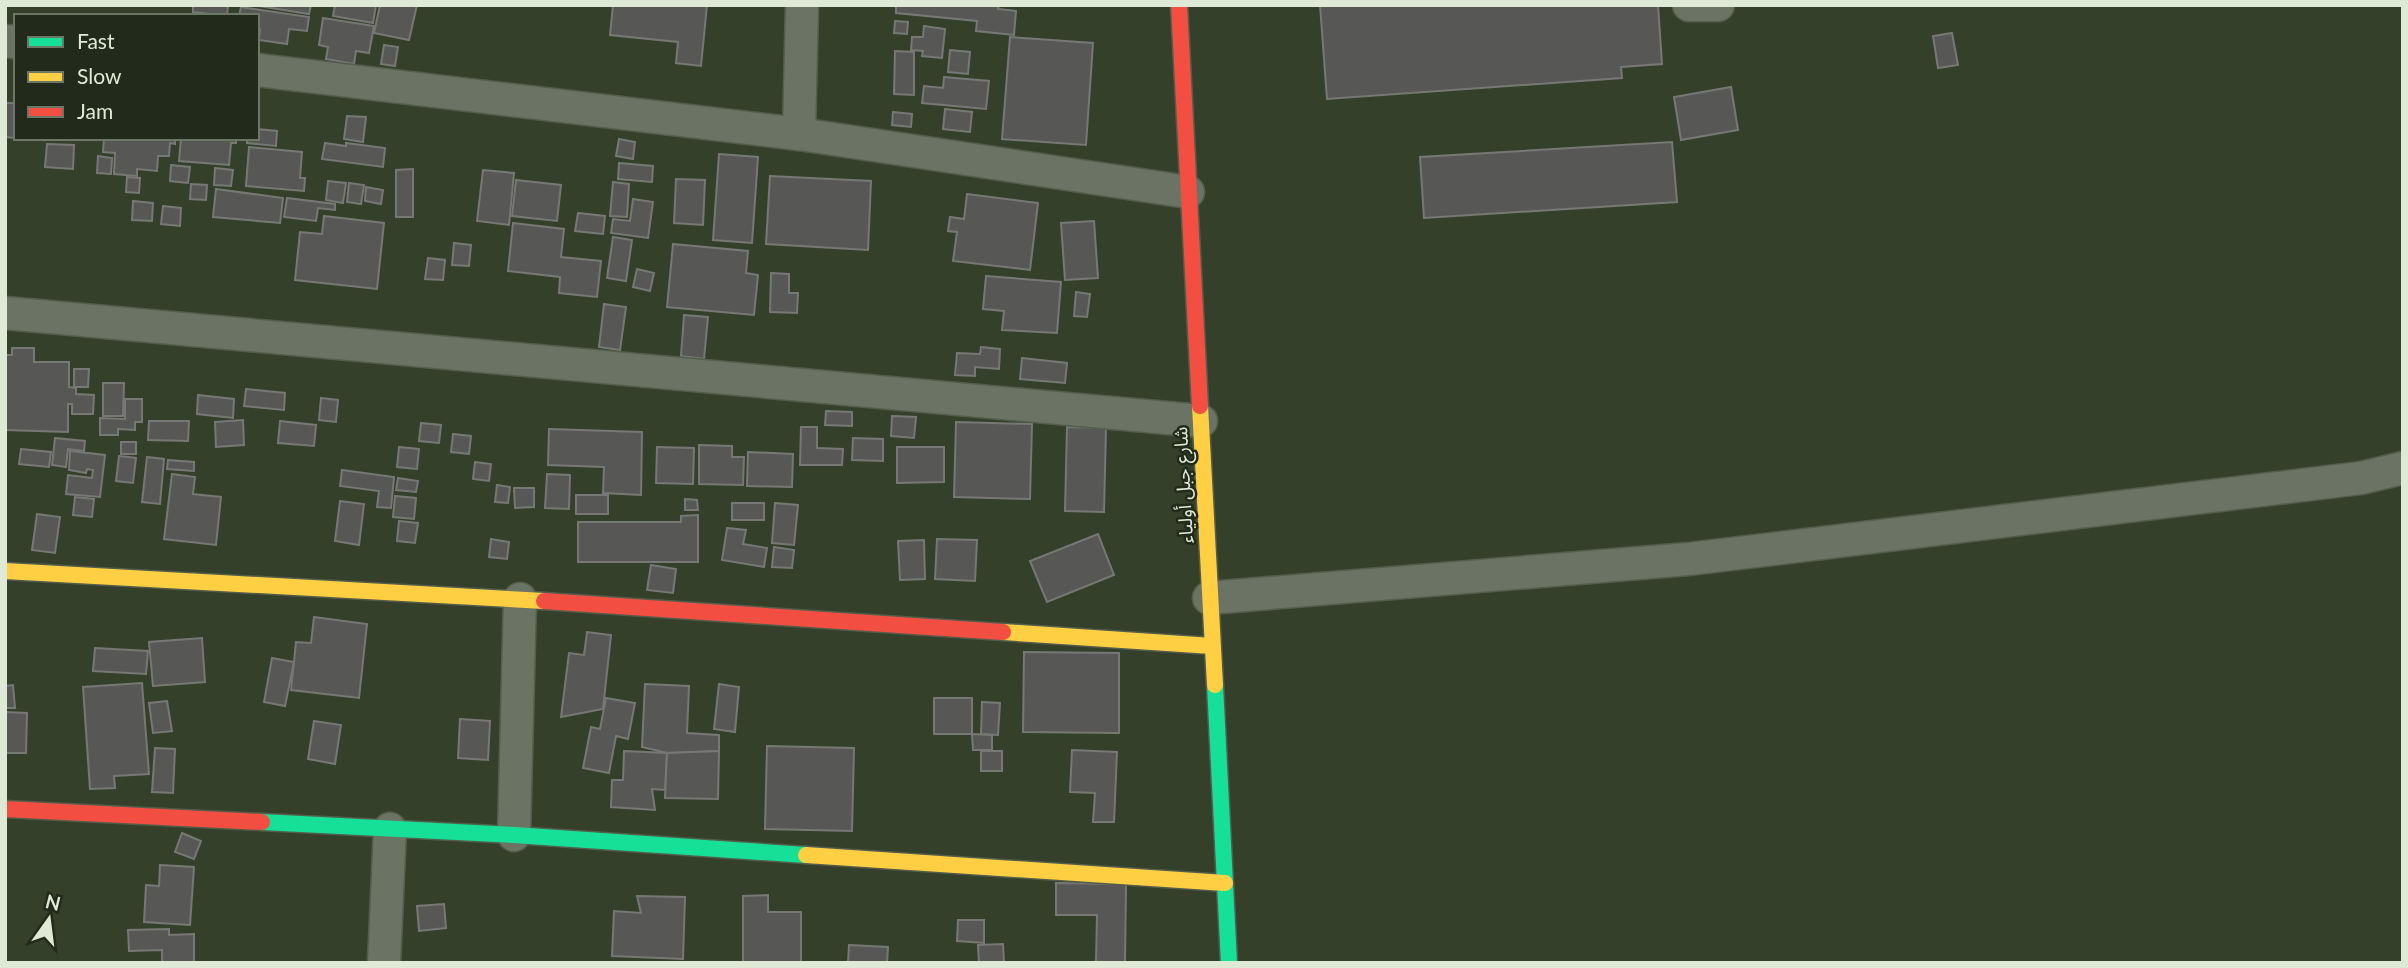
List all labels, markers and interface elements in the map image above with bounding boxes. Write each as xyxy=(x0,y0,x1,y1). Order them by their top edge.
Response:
legend xyxy=(14,14,259,140)
text: Fast xyxy=(77,28,115,53)
text: Slow xyxy=(77,63,122,88)
text: Jam xyxy=(77,98,113,123)
street label: شارع جبل أولياء xyxy=(1168,426,1200,544)
north arrow xyxy=(14,884,84,954)
text: N xyxy=(43,889,63,915)

